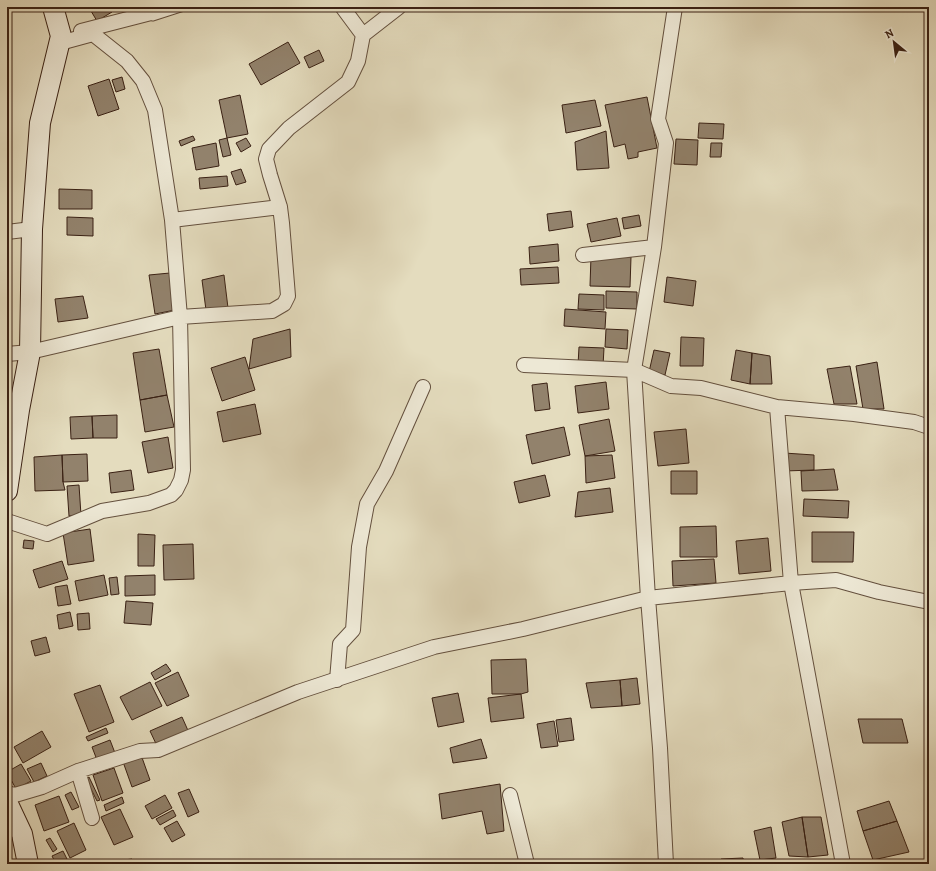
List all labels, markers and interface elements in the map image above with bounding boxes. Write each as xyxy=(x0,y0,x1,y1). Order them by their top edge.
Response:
north arrow xyxy=(874,22,914,62)
text: N xyxy=(882,25,897,42)

